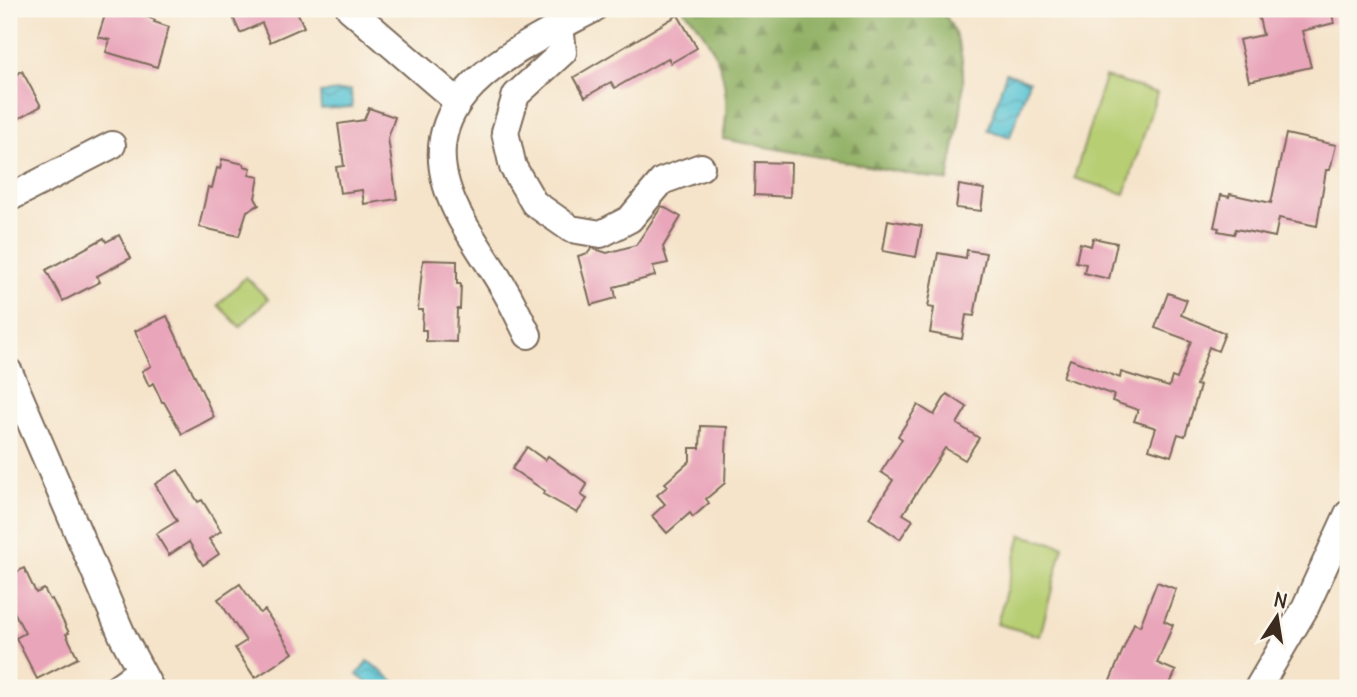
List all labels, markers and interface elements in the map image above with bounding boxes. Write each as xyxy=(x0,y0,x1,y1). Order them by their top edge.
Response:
north arrow xyxy=(1242,582,1312,652)
text: N xyxy=(1272,587,1289,613)

